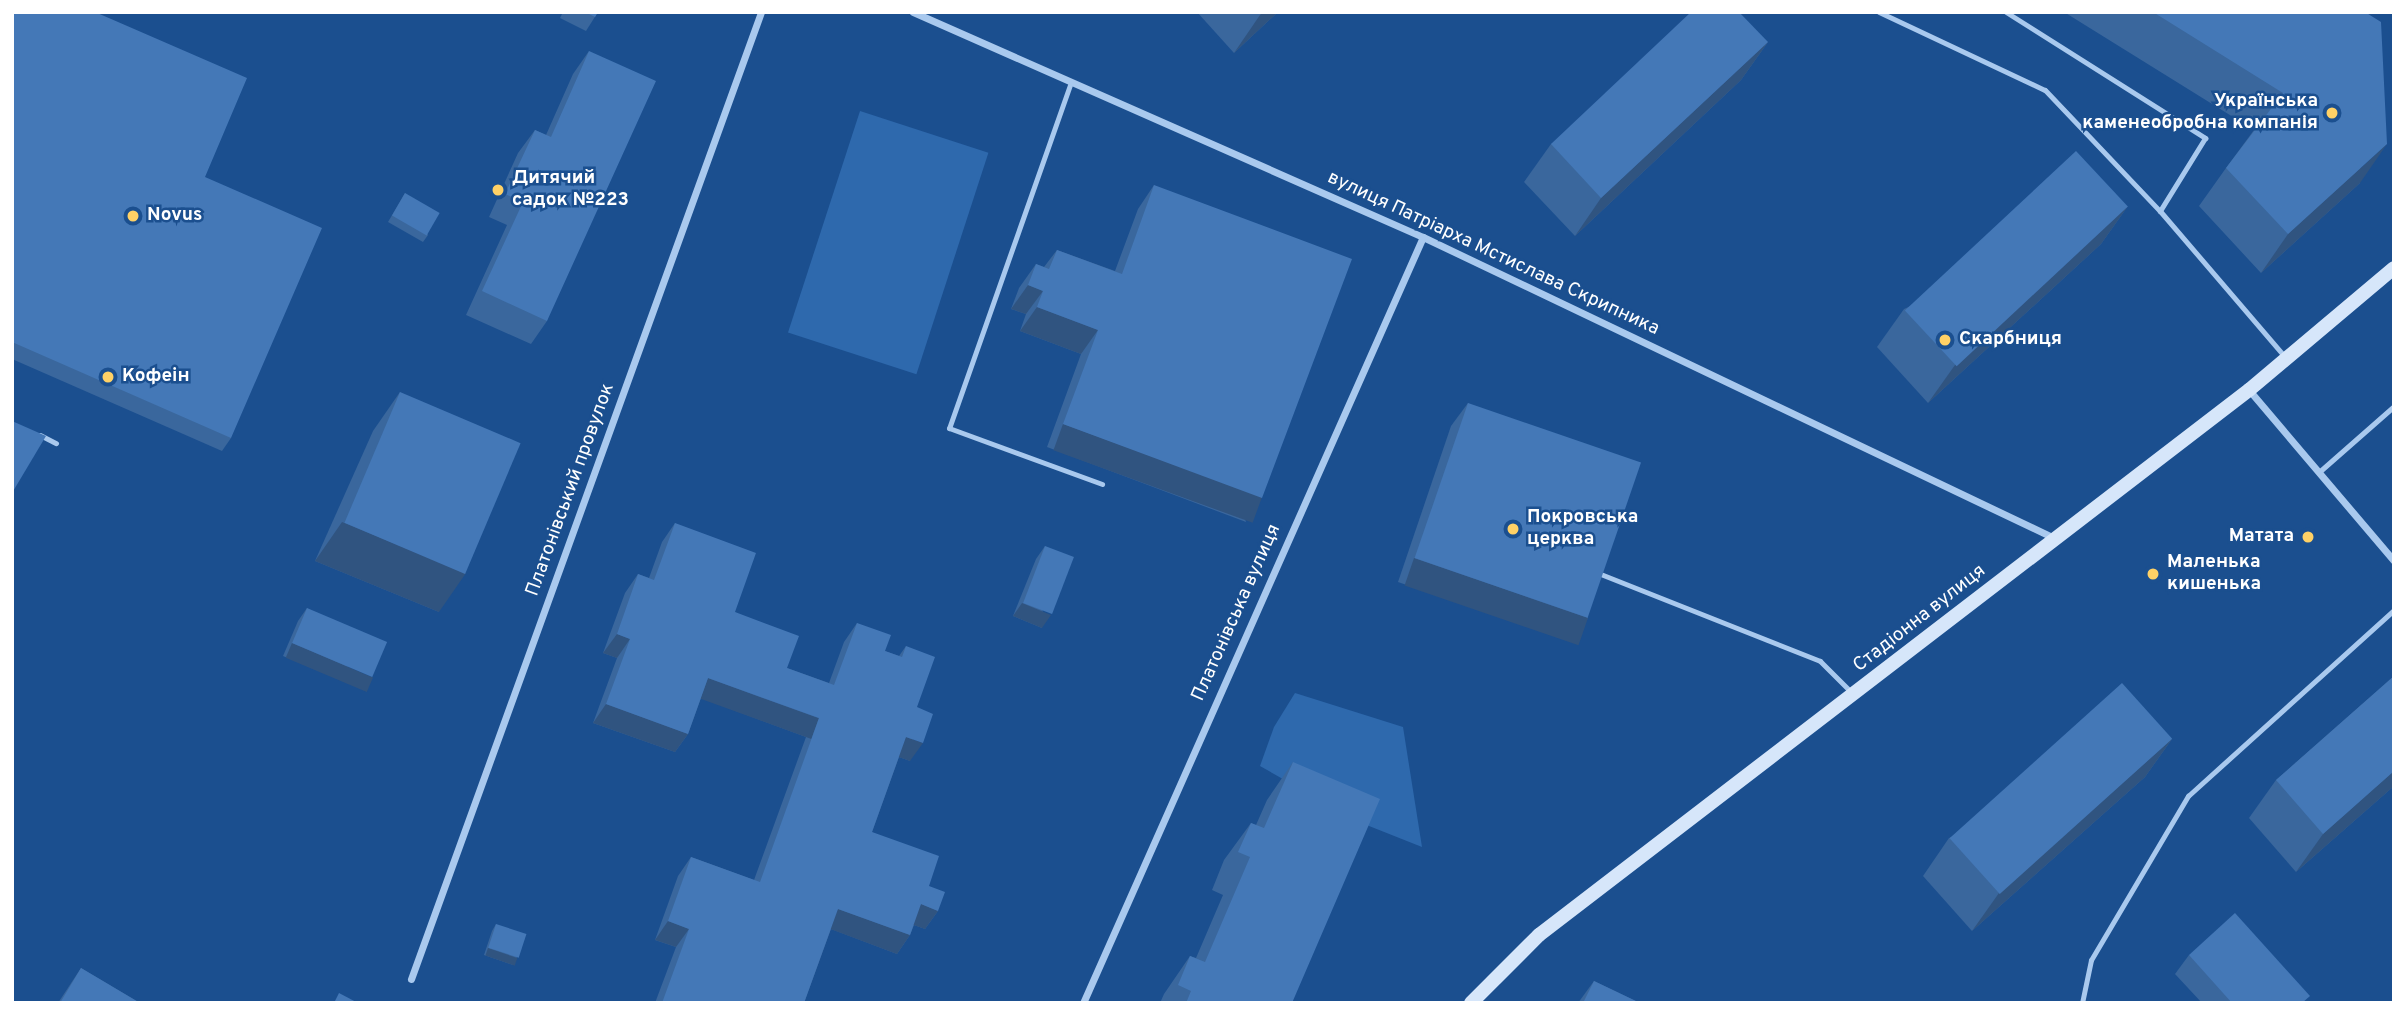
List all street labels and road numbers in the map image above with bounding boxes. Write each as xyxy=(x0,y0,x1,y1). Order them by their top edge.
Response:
street label: вулиця Патріарха Мстислава Скрипника xyxy=(1324,167,1662,341)
street label: Платонівський провулок xyxy=(522,381,620,599)
street label: Платонівська вулиця xyxy=(1188,521,1286,705)
street label: Стадіонна вулиця xyxy=(1849,560,1991,678)

